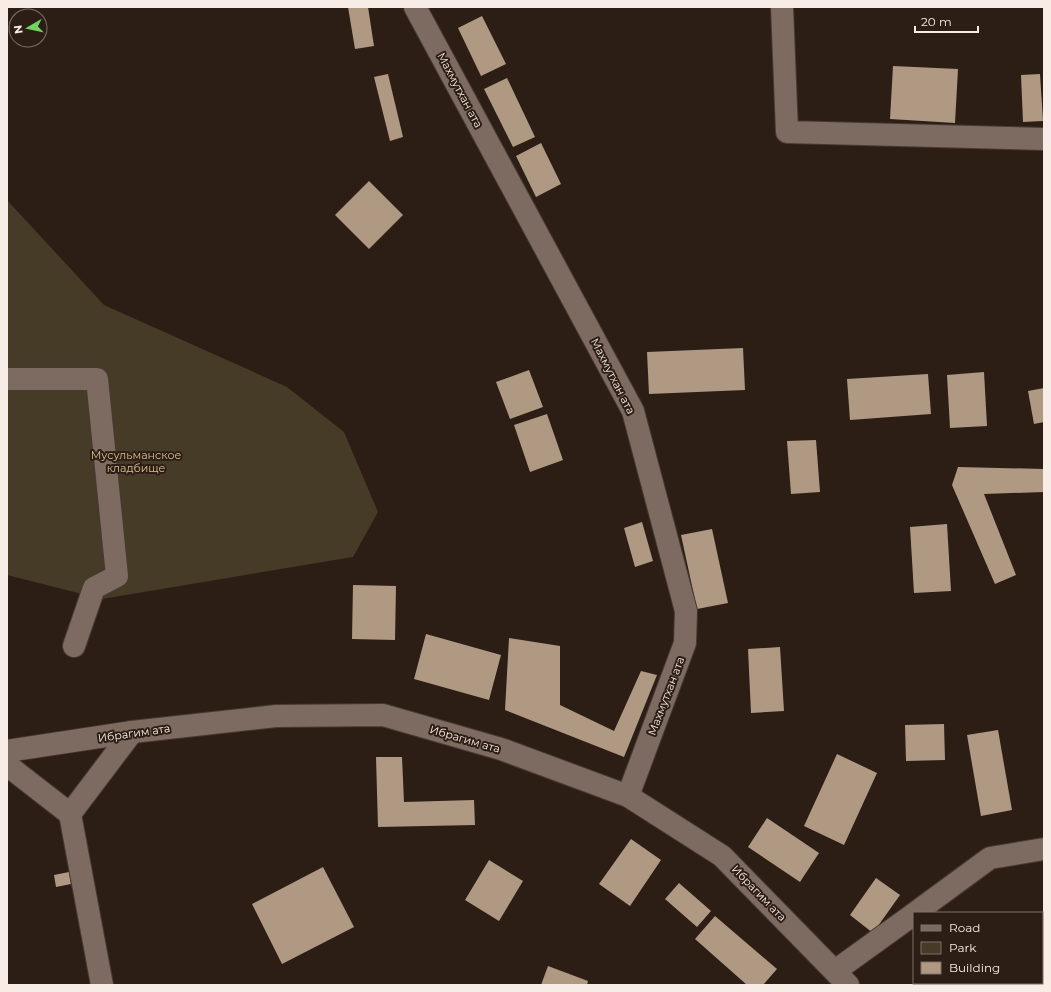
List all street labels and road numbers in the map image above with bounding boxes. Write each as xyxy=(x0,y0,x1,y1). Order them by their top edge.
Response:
street label: Махмутхан ата xyxy=(434,50,486,130)
street label: Махмутхан ата xyxy=(588,336,638,416)
street label: Махмутхан ата xyxy=(645,655,687,737)
street label: Ибрагим ата xyxy=(97,721,171,745)
street label: Ибрагим ата xyxy=(428,722,502,756)
street label: Ибрагим ата xyxy=(729,862,789,924)

